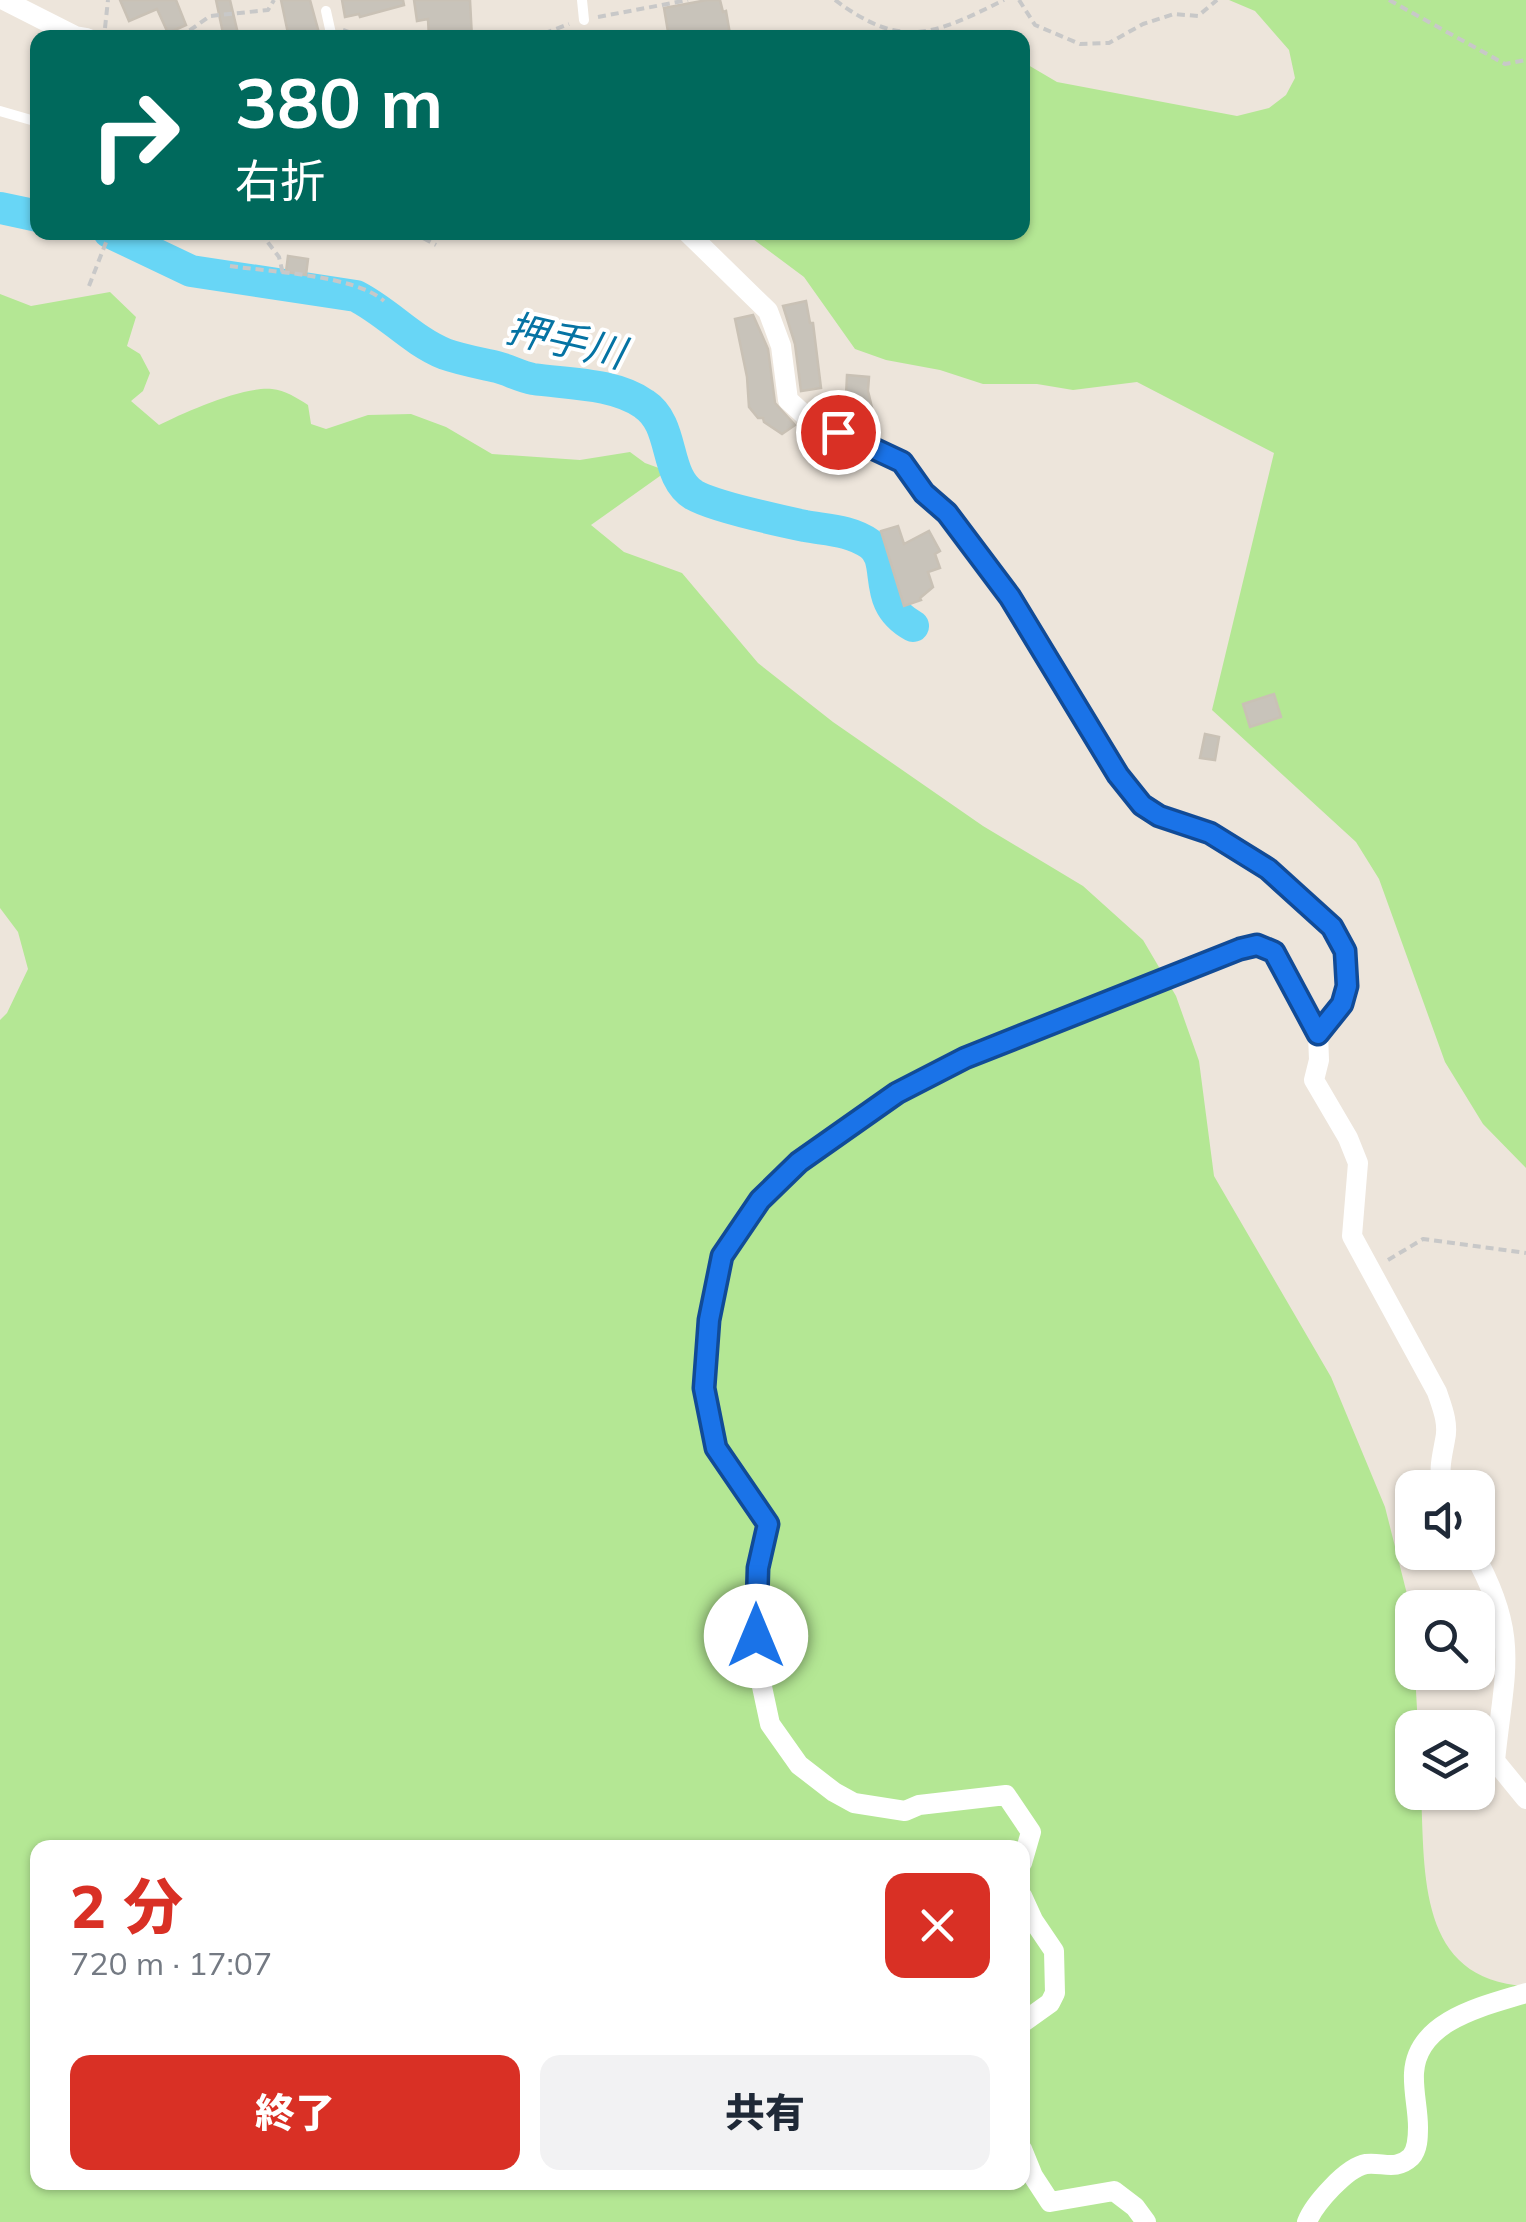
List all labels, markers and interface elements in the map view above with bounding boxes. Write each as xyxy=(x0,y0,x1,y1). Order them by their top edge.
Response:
text: 380 m xyxy=(235,58,443,146)
icon: right xyxy=(70,70,200,200)
text: 右折 xyxy=(235,152,325,208)
water label: 押手川 xyxy=(502,302,634,379)
pin xyxy=(796,390,881,475)
icon: arrive xyxy=(811,405,866,460)
map controls xyxy=(1395,1470,1495,1810)
button: sound xyxy=(1395,1470,1495,1570)
position arrow xyxy=(704,1584,808,1688)
button: search xyxy=(1395,1590,1495,1690)
button: layers xyxy=(1395,1710,1495,1810)
text: 2 分 xyxy=(70,1868,183,1943)
button: close xyxy=(885,1873,990,1978)
text: 720 m · 17:07 xyxy=(70,1943,272,1983)
button: 終了 xyxy=(70,2055,520,2170)
button: 共有 xyxy=(540,2055,990,2170)

